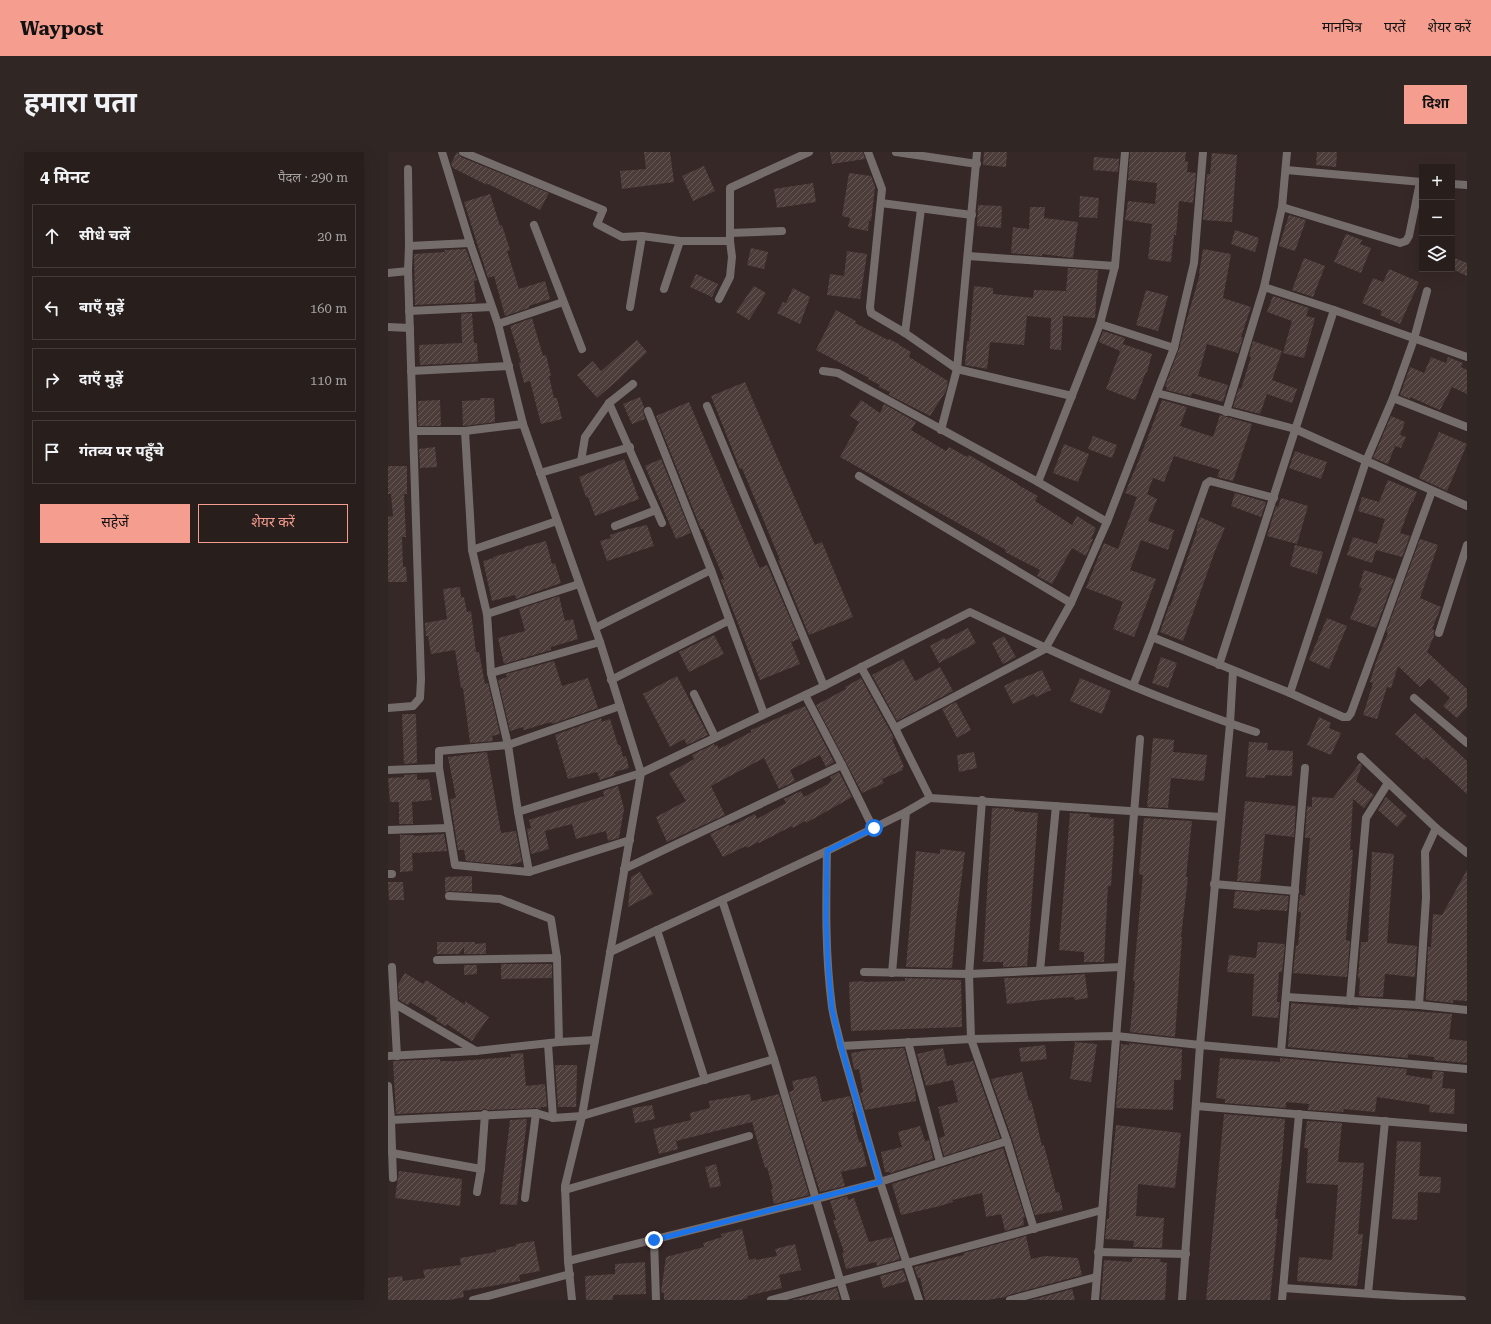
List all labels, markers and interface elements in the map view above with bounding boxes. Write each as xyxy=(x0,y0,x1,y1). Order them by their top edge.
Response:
text: Waypost xyxy=(20,17,103,40)
text: मानचित्र xyxy=(1322,19,1362,35)
text: परतें xyxy=(1384,19,1406,35)
text: शेयर करें xyxy=(1428,19,1471,35)
button: दिशा xyxy=(1404,85,1467,124)
text: हमारा पता xyxy=(24,86,137,119)
map controls xyxy=(1419,164,1455,272)
button: + xyxy=(1419,164,1455,200)
text: 4 मिनट xyxy=(40,167,90,187)
text: पैदल · 290 m xyxy=(278,170,348,185)
button: − xyxy=(1419,200,1455,236)
icon: ahead xyxy=(41,225,63,247)
text: सीधे चलें xyxy=(79,226,130,244)
text: 20 m xyxy=(317,229,347,244)
button: layers xyxy=(1419,236,1455,272)
icon: left xyxy=(41,297,63,319)
text: बाएँ मुड़ें xyxy=(79,298,124,316)
text: 160 m xyxy=(310,301,347,316)
icon: right xyxy=(41,369,63,391)
text: दाएँ मुड़ें xyxy=(79,370,123,388)
text: 110 m xyxy=(310,373,347,388)
icon: arrive xyxy=(41,441,63,463)
text: गंतव्य पर पहुँचे xyxy=(79,442,164,460)
button: सहेजें xyxy=(40,504,190,543)
button: शेयर करें xyxy=(198,504,348,543)
route start xyxy=(865,819,883,837)
route end xyxy=(645,1231,663,1249)

